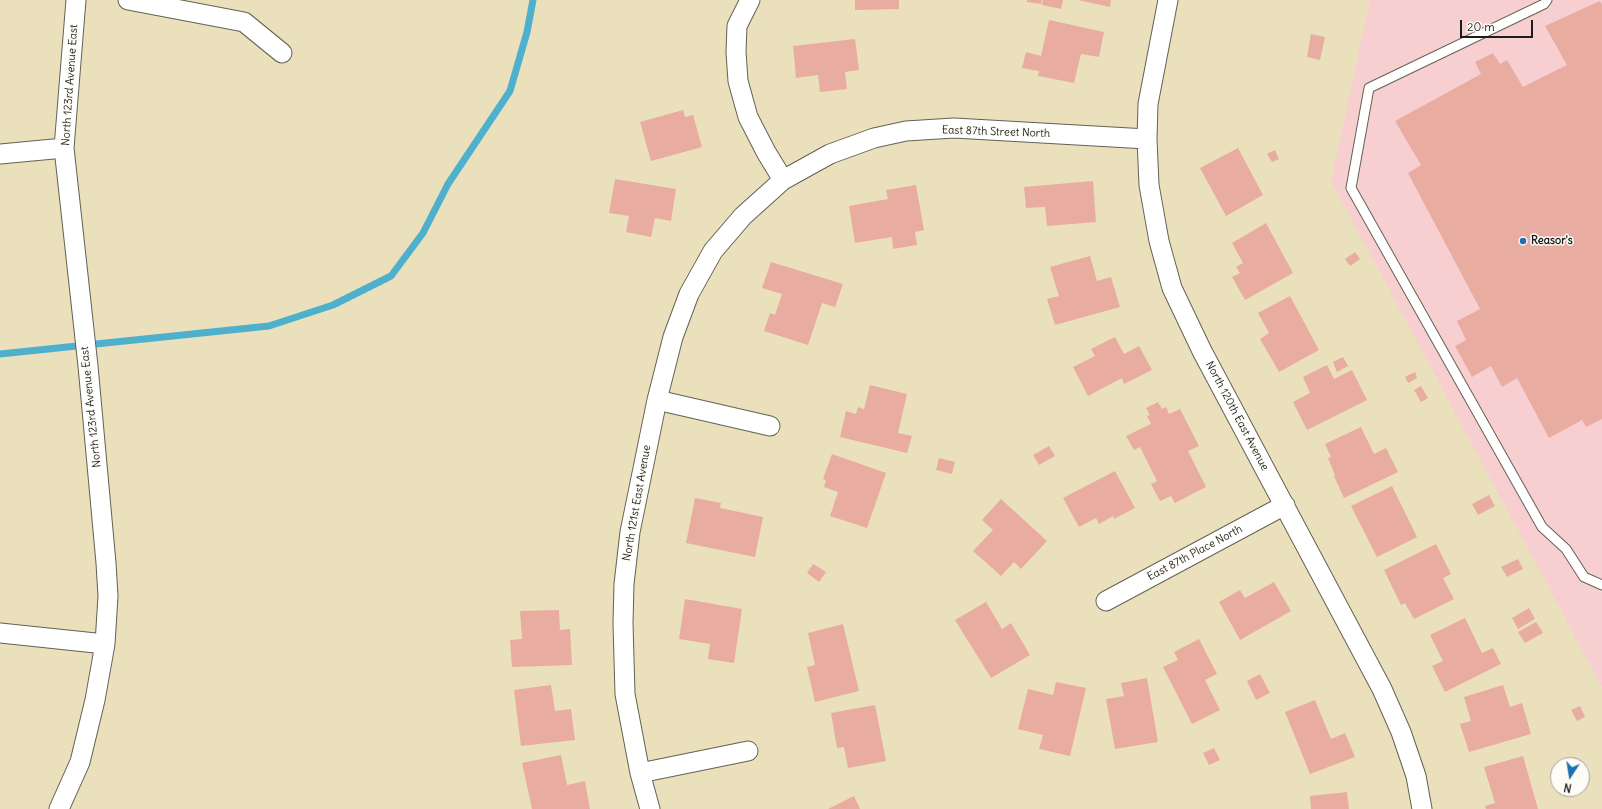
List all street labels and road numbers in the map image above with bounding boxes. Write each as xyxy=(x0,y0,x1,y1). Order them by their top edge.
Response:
street label: North 123rd Avenue East xyxy=(59,24,81,146)
street label: East 87th Street North xyxy=(942,124,1050,140)
street label: North 123rd Avenue East xyxy=(78,346,104,468)
street label: North 120th East Avenue xyxy=(1203,359,1271,473)
street label: North 121st East Avenue xyxy=(620,444,654,562)
street label: East 87th Place North xyxy=(1145,522,1245,584)

